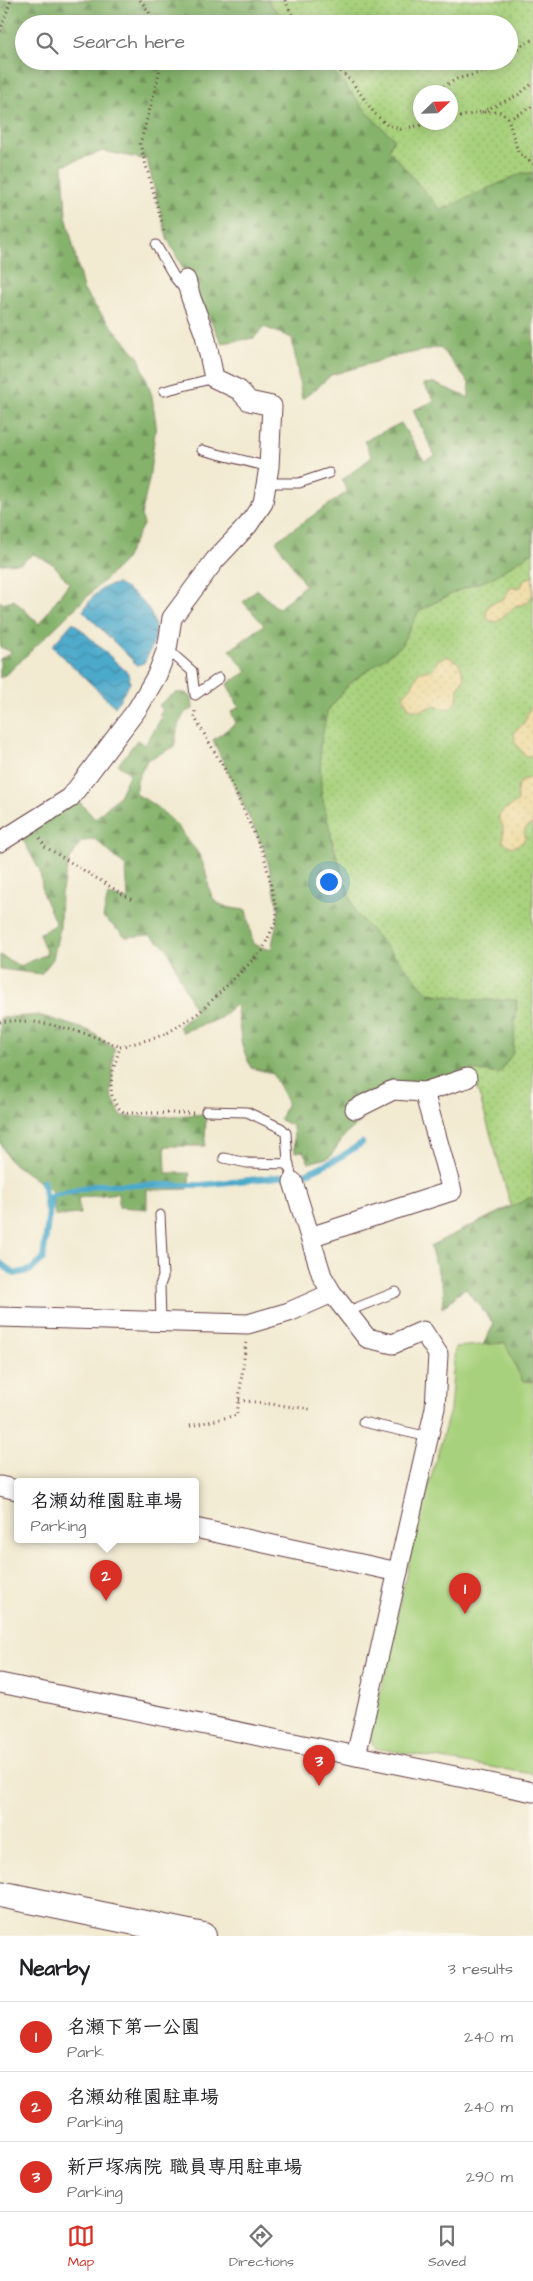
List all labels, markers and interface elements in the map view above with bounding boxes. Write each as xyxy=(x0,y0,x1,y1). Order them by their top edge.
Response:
search box xyxy=(15,15,518,70)
icon: search xyxy=(33,29,61,57)
text: Search here xyxy=(73,29,185,56)
north arrow xyxy=(413,85,458,130)
your location xyxy=(316,869,342,895)
popup xyxy=(14,1478,199,1543)
text: 名瀬幼稚園駐車場 xyxy=(30,1488,183,1515)
text: Parking xyxy=(30,1515,86,1537)
pin: 2 xyxy=(90,1560,122,1601)
pin: 1 xyxy=(449,1573,481,1614)
pin: 3 xyxy=(303,1745,335,1786)
text: Nearby xyxy=(20,1954,90,1983)
text: 3 results xyxy=(448,1958,513,1980)
text: 名瀬下第一公園 xyxy=(67,2014,200,2041)
text: 1 xyxy=(35,2026,37,2048)
text: 240 m xyxy=(464,2026,513,2048)
text: Park xyxy=(67,2041,104,2063)
text: 名瀬幼稚園駐車場 xyxy=(67,2084,219,2111)
text: 2 xyxy=(31,2096,41,2118)
text: 240 m xyxy=(464,2096,513,2118)
text: Parking xyxy=(67,2111,123,2133)
text: 新戸塚病院 職員専用駐車場 xyxy=(67,2154,303,2181)
text: 3 xyxy=(32,2166,40,2188)
text: 290 m xyxy=(466,2166,513,2188)
text: Parking xyxy=(67,2181,123,2203)
tab: Map xyxy=(67,2222,95,2272)
tab: Directions xyxy=(229,2222,294,2272)
tab: Saved xyxy=(428,2222,466,2272)

